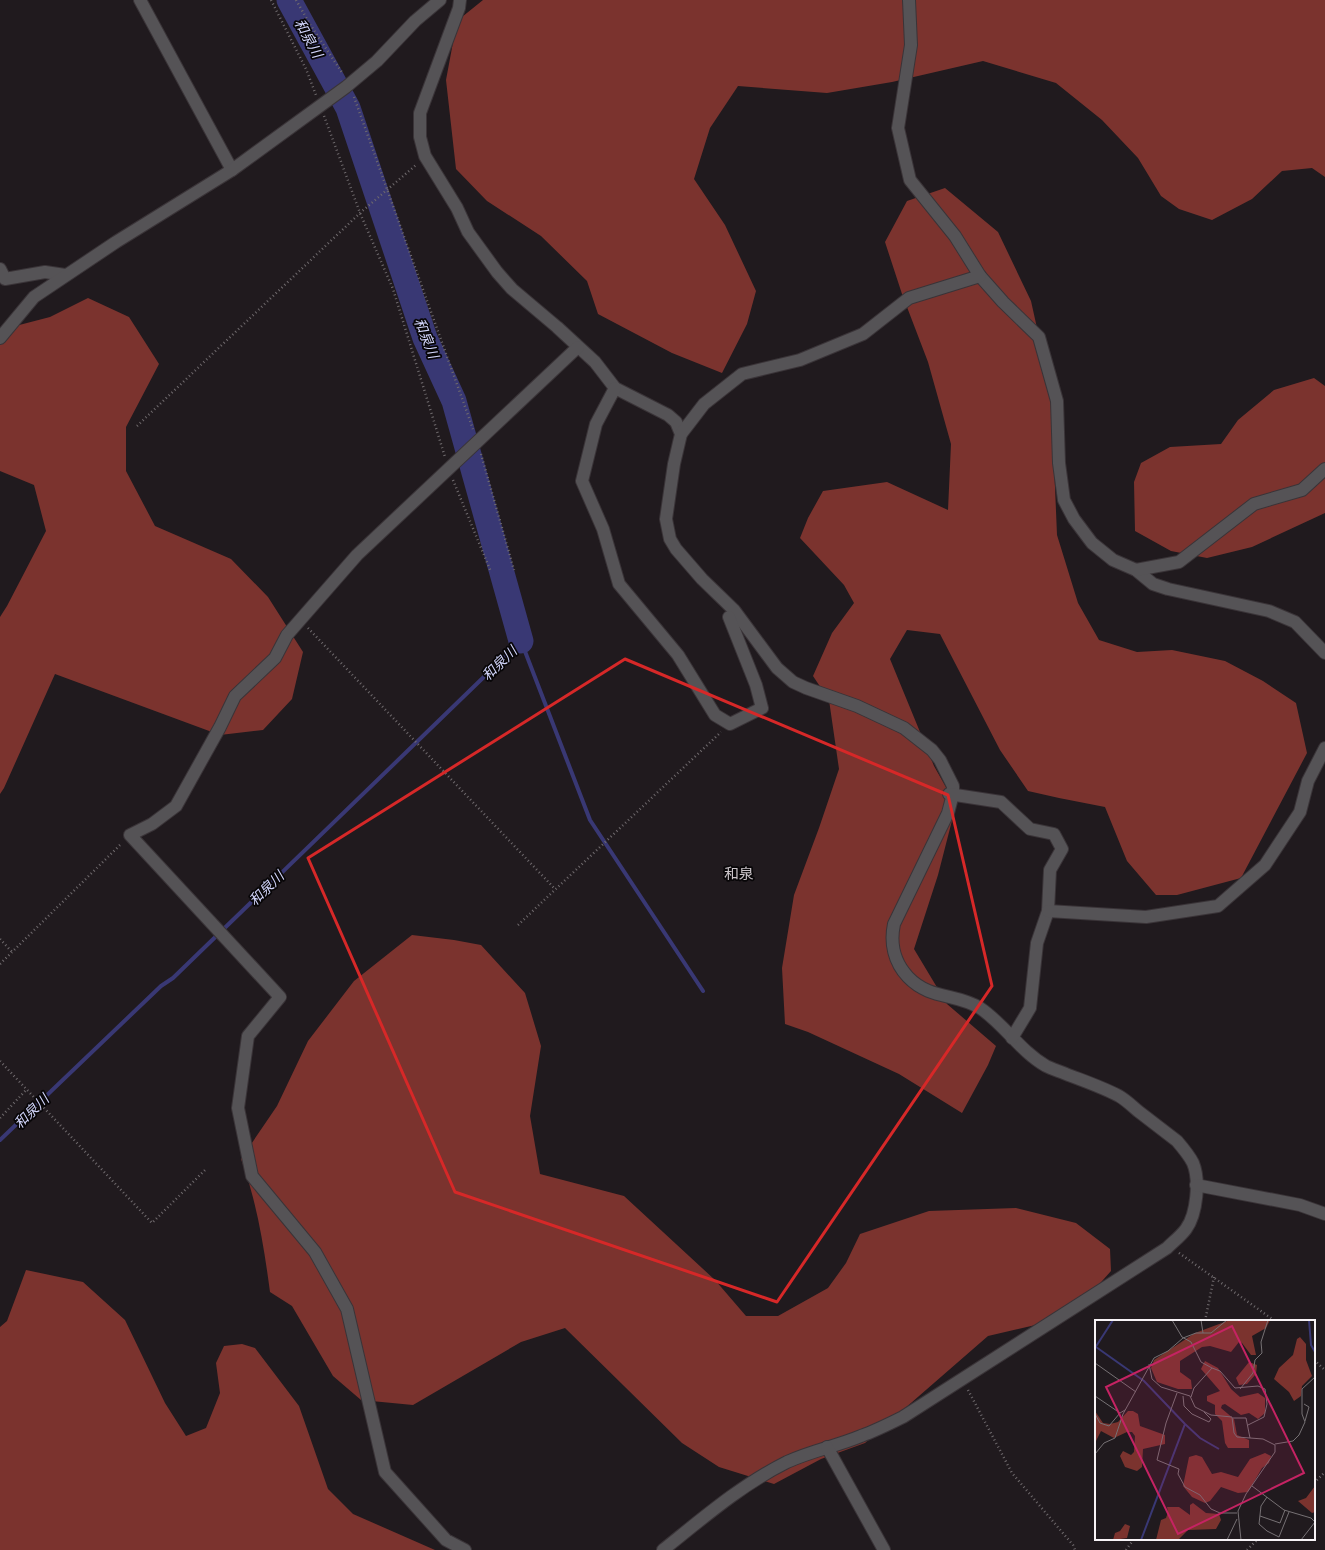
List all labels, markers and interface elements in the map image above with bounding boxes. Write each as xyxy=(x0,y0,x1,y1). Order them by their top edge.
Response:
water label: 和泉川 xyxy=(291,16,328,62)
water label: 和泉川 xyxy=(411,315,443,363)
water label: 和泉川 xyxy=(478,641,521,684)
district label: 和泉 xyxy=(724,864,754,882)
water label: 和泉川 xyxy=(245,866,288,909)
water label: 和泉川 xyxy=(10,1089,53,1132)
inset map xyxy=(1095,1320,1315,1540)

